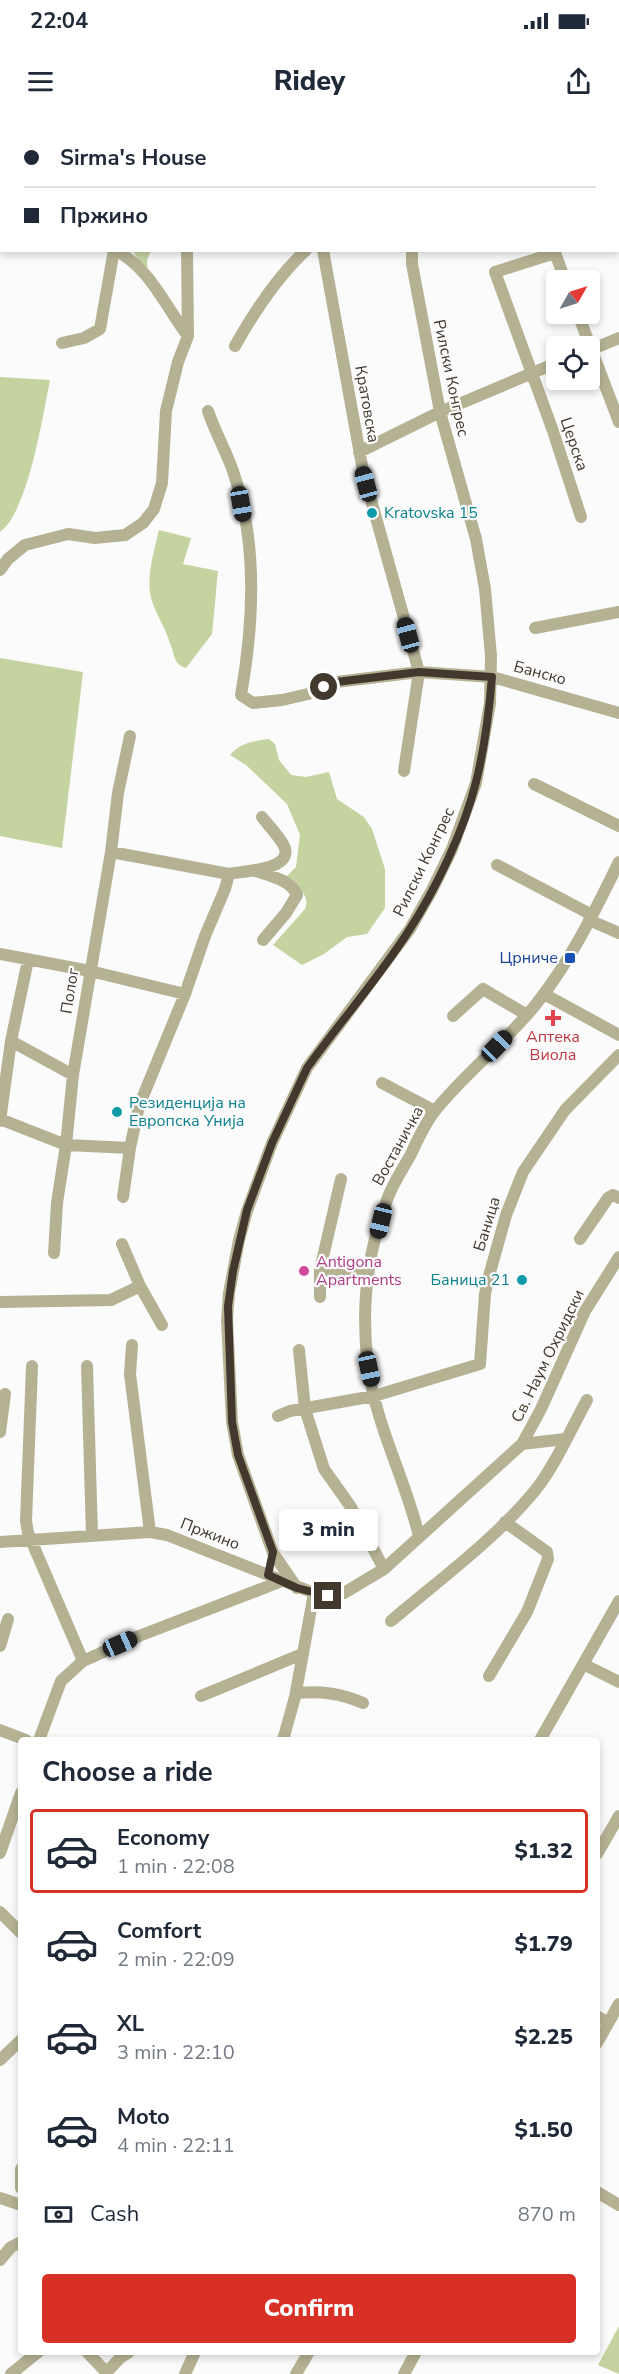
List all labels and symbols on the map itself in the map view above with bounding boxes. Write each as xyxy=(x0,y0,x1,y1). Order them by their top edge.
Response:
north arrow xyxy=(546,270,600,324)
street label: Рилски Конгрес xyxy=(428,317,474,439)
street label: Кратовска xyxy=(349,364,385,444)
street label: Церска xyxy=(555,414,593,474)
car xyxy=(353,464,379,504)
car xyxy=(229,485,253,523)
place label: Kratovska 15 xyxy=(384,502,478,524)
marker: Kratovska 15 xyxy=(365,506,379,520)
car xyxy=(395,615,421,655)
street label: Банско xyxy=(511,655,569,691)
route start xyxy=(310,673,337,700)
street label: Рилски Конгрес xyxy=(388,803,460,920)
place label: Црниче xyxy=(500,947,558,969)
marker: Црниче xyxy=(563,951,577,965)
street label: Полог xyxy=(56,966,84,1016)
marker: Аптека Виола xyxy=(546,1011,560,1025)
place label: Аптека Виола xyxy=(526,1026,580,1066)
car xyxy=(478,1027,516,1065)
place label: Резиденција на Европска Унија xyxy=(129,1092,246,1132)
street label: Востаничка xyxy=(367,1102,429,1190)
marker: Резиденција на Европска Унија xyxy=(110,1105,124,1119)
street label: Баница xyxy=(468,1194,506,1254)
car xyxy=(368,1201,394,1241)
place label: Antigona Apartments xyxy=(316,1251,402,1291)
marker: Antigona Apartments xyxy=(297,1264,311,1278)
place label: Баница 21 xyxy=(431,1269,510,1291)
marker: Баница 21 xyxy=(515,1273,529,1287)
street label: Св. Наум Охридски xyxy=(506,1286,590,1426)
car xyxy=(356,1350,382,1388)
callout: 3 min xyxy=(278,1509,378,1551)
street label: Пржино xyxy=(177,1513,243,1555)
route end xyxy=(314,1582,341,1609)
car xyxy=(100,1628,140,1660)

